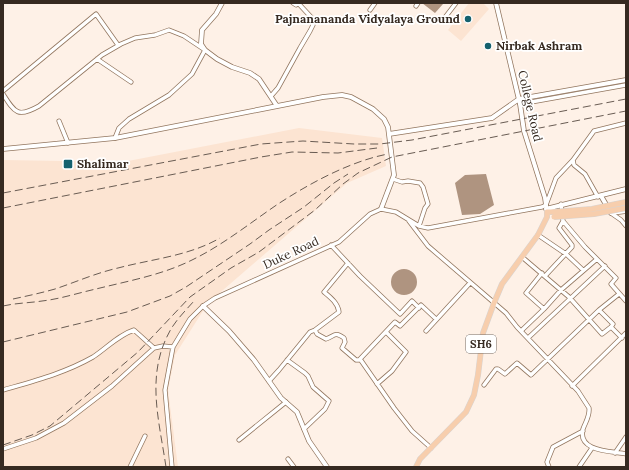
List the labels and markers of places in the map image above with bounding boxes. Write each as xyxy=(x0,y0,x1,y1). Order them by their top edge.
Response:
place label: Pajnanananda Vidyalaya Ground xyxy=(275,11,460,26)
marker: Pajnanananda Vidyalaya Ground xyxy=(463,14,473,24)
place label: Nirbak Ashram xyxy=(496,38,582,53)
marker: Nirbak Ashram xyxy=(483,41,493,51)
place label: Shalimar xyxy=(77,156,129,171)
marker: Shalimar xyxy=(62,158,74,170)

